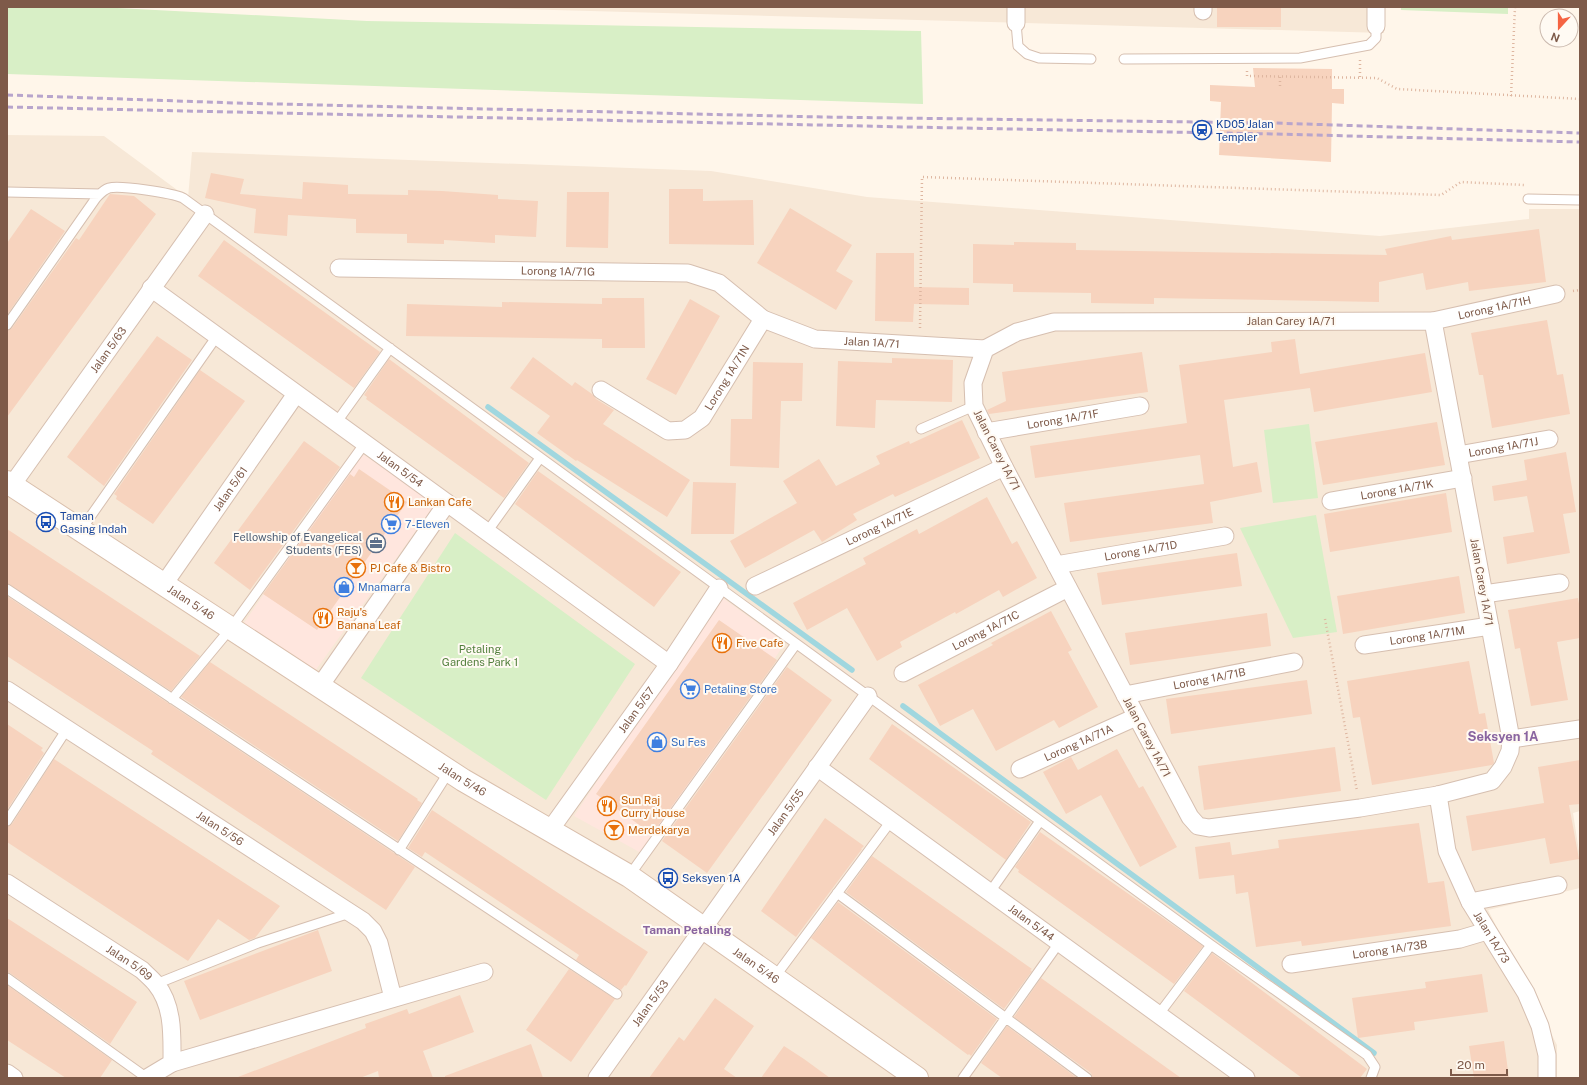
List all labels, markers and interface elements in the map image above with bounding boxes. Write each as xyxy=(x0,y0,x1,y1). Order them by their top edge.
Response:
north arrow xyxy=(1539,8,1579,48)
text: N xyxy=(1549,30,1562,44)
place label: KD05 Jalan Templer xyxy=(1216,118,1274,143)
station icon: KD05 Jalan Templer xyxy=(1191,119,1213,141)
street label: Lorong 1A/71G xyxy=(521,265,595,278)
street label: Lorong 1A/71H xyxy=(1457,294,1532,321)
street label: Jalan Carey 1A/71 xyxy=(1247,315,1335,327)
street label: Jalan 5/63 xyxy=(88,324,129,375)
street label: Jalan 1A/71 xyxy=(843,335,900,350)
street label: Lorong 1A/71N xyxy=(702,343,752,412)
street label: Lorong 1A/71F xyxy=(1026,407,1100,431)
street label: Jalan Carey 1A/71 xyxy=(972,408,1022,492)
street label: Lorong 1A/71J xyxy=(1468,435,1539,459)
street label: Jalan 5/54 xyxy=(375,448,426,490)
street label: Jalan 5/61 xyxy=(211,464,250,513)
street label: Lorong 1A/71K xyxy=(1360,477,1435,502)
restaurant icon: Lankan Cafe xyxy=(383,491,405,513)
place label: Lankan Cafe xyxy=(408,496,472,508)
street label: Lorong 1A/71E xyxy=(844,505,915,548)
place label: Taman Gasing Indah xyxy=(60,510,127,535)
bus stop icon: Taman Gasing Indah xyxy=(35,511,57,533)
supermarket icon: 7-Eleven xyxy=(380,513,402,535)
place label: 7-Eleven xyxy=(405,518,450,530)
place label: Fellowship of Evangelical Students (FES) xyxy=(233,531,362,556)
office icon: Fellowship of Evangelical Students (FES) xyxy=(365,532,387,554)
street label: Jalan Carey 1A/71 xyxy=(1468,537,1496,627)
street label: Lorong 1A/71D xyxy=(1103,538,1179,563)
bar icon: PJ Cafe & Bistro xyxy=(345,557,367,579)
place label: PJ Cafe & Bistro xyxy=(370,562,451,574)
shop icon: Mnamarra xyxy=(333,576,355,598)
place label: Mnamarra xyxy=(358,581,410,593)
street label: Jalan 5/46 xyxy=(165,583,217,622)
place label: Raju's Banana Leaf xyxy=(337,606,401,631)
restaurant icon: Raju's Banana Leaf xyxy=(312,607,334,629)
street label: Lorong 1A/71C xyxy=(950,608,1021,653)
street label: Lorong 1A/71M xyxy=(1389,624,1466,647)
restaurant icon: Five Cafe xyxy=(711,632,733,654)
place label: Five Cafe xyxy=(736,637,783,649)
park label: Petaling Gardens Park 1 xyxy=(442,643,518,668)
street label: Lorong 1A/71B xyxy=(1172,666,1247,691)
supermarket icon: Petaling Store xyxy=(679,678,701,700)
place label: Petaling Store xyxy=(704,683,777,695)
street label: Jalan 5/57 xyxy=(616,684,657,735)
street label: Jalan Carey 1A/71 xyxy=(1121,695,1173,779)
street label: Lorong 1A/71A xyxy=(1042,722,1115,763)
district label: Seksyen 1A xyxy=(1468,729,1539,744)
shop icon: Su Fes xyxy=(646,731,668,753)
place label: Su Fes xyxy=(671,736,706,748)
street label: Jalan 5/46 xyxy=(437,760,489,798)
street label: Jalan 5/55 xyxy=(765,787,806,838)
place label: Sun Raj Curry House xyxy=(621,794,685,819)
restaurant icon: Sun Raj Curry House xyxy=(596,795,618,817)
street label: Jalan 5/56 xyxy=(194,809,246,848)
bar icon: Merdekarya xyxy=(603,819,625,841)
place label: Merdekarya xyxy=(628,824,689,836)
bus stop icon: Seksyen 1A xyxy=(657,867,679,889)
place label: Seksyen 1A xyxy=(682,872,741,884)
street label: Jalan 5/44 xyxy=(1006,902,1057,943)
street label: Jalan 1A/73 xyxy=(1471,909,1512,965)
district label: Taman Petaling xyxy=(643,923,732,937)
street label: Lorong 1A/73B xyxy=(1352,938,1428,961)
street label: Jalan 5/69 xyxy=(104,943,155,983)
street label: Jalan 5/46 xyxy=(731,945,782,986)
street label: Jalan 5/53 xyxy=(630,978,671,1028)
scale bar xyxy=(1451,1051,1507,1077)
text: 20 m xyxy=(1457,1058,1485,1072)

